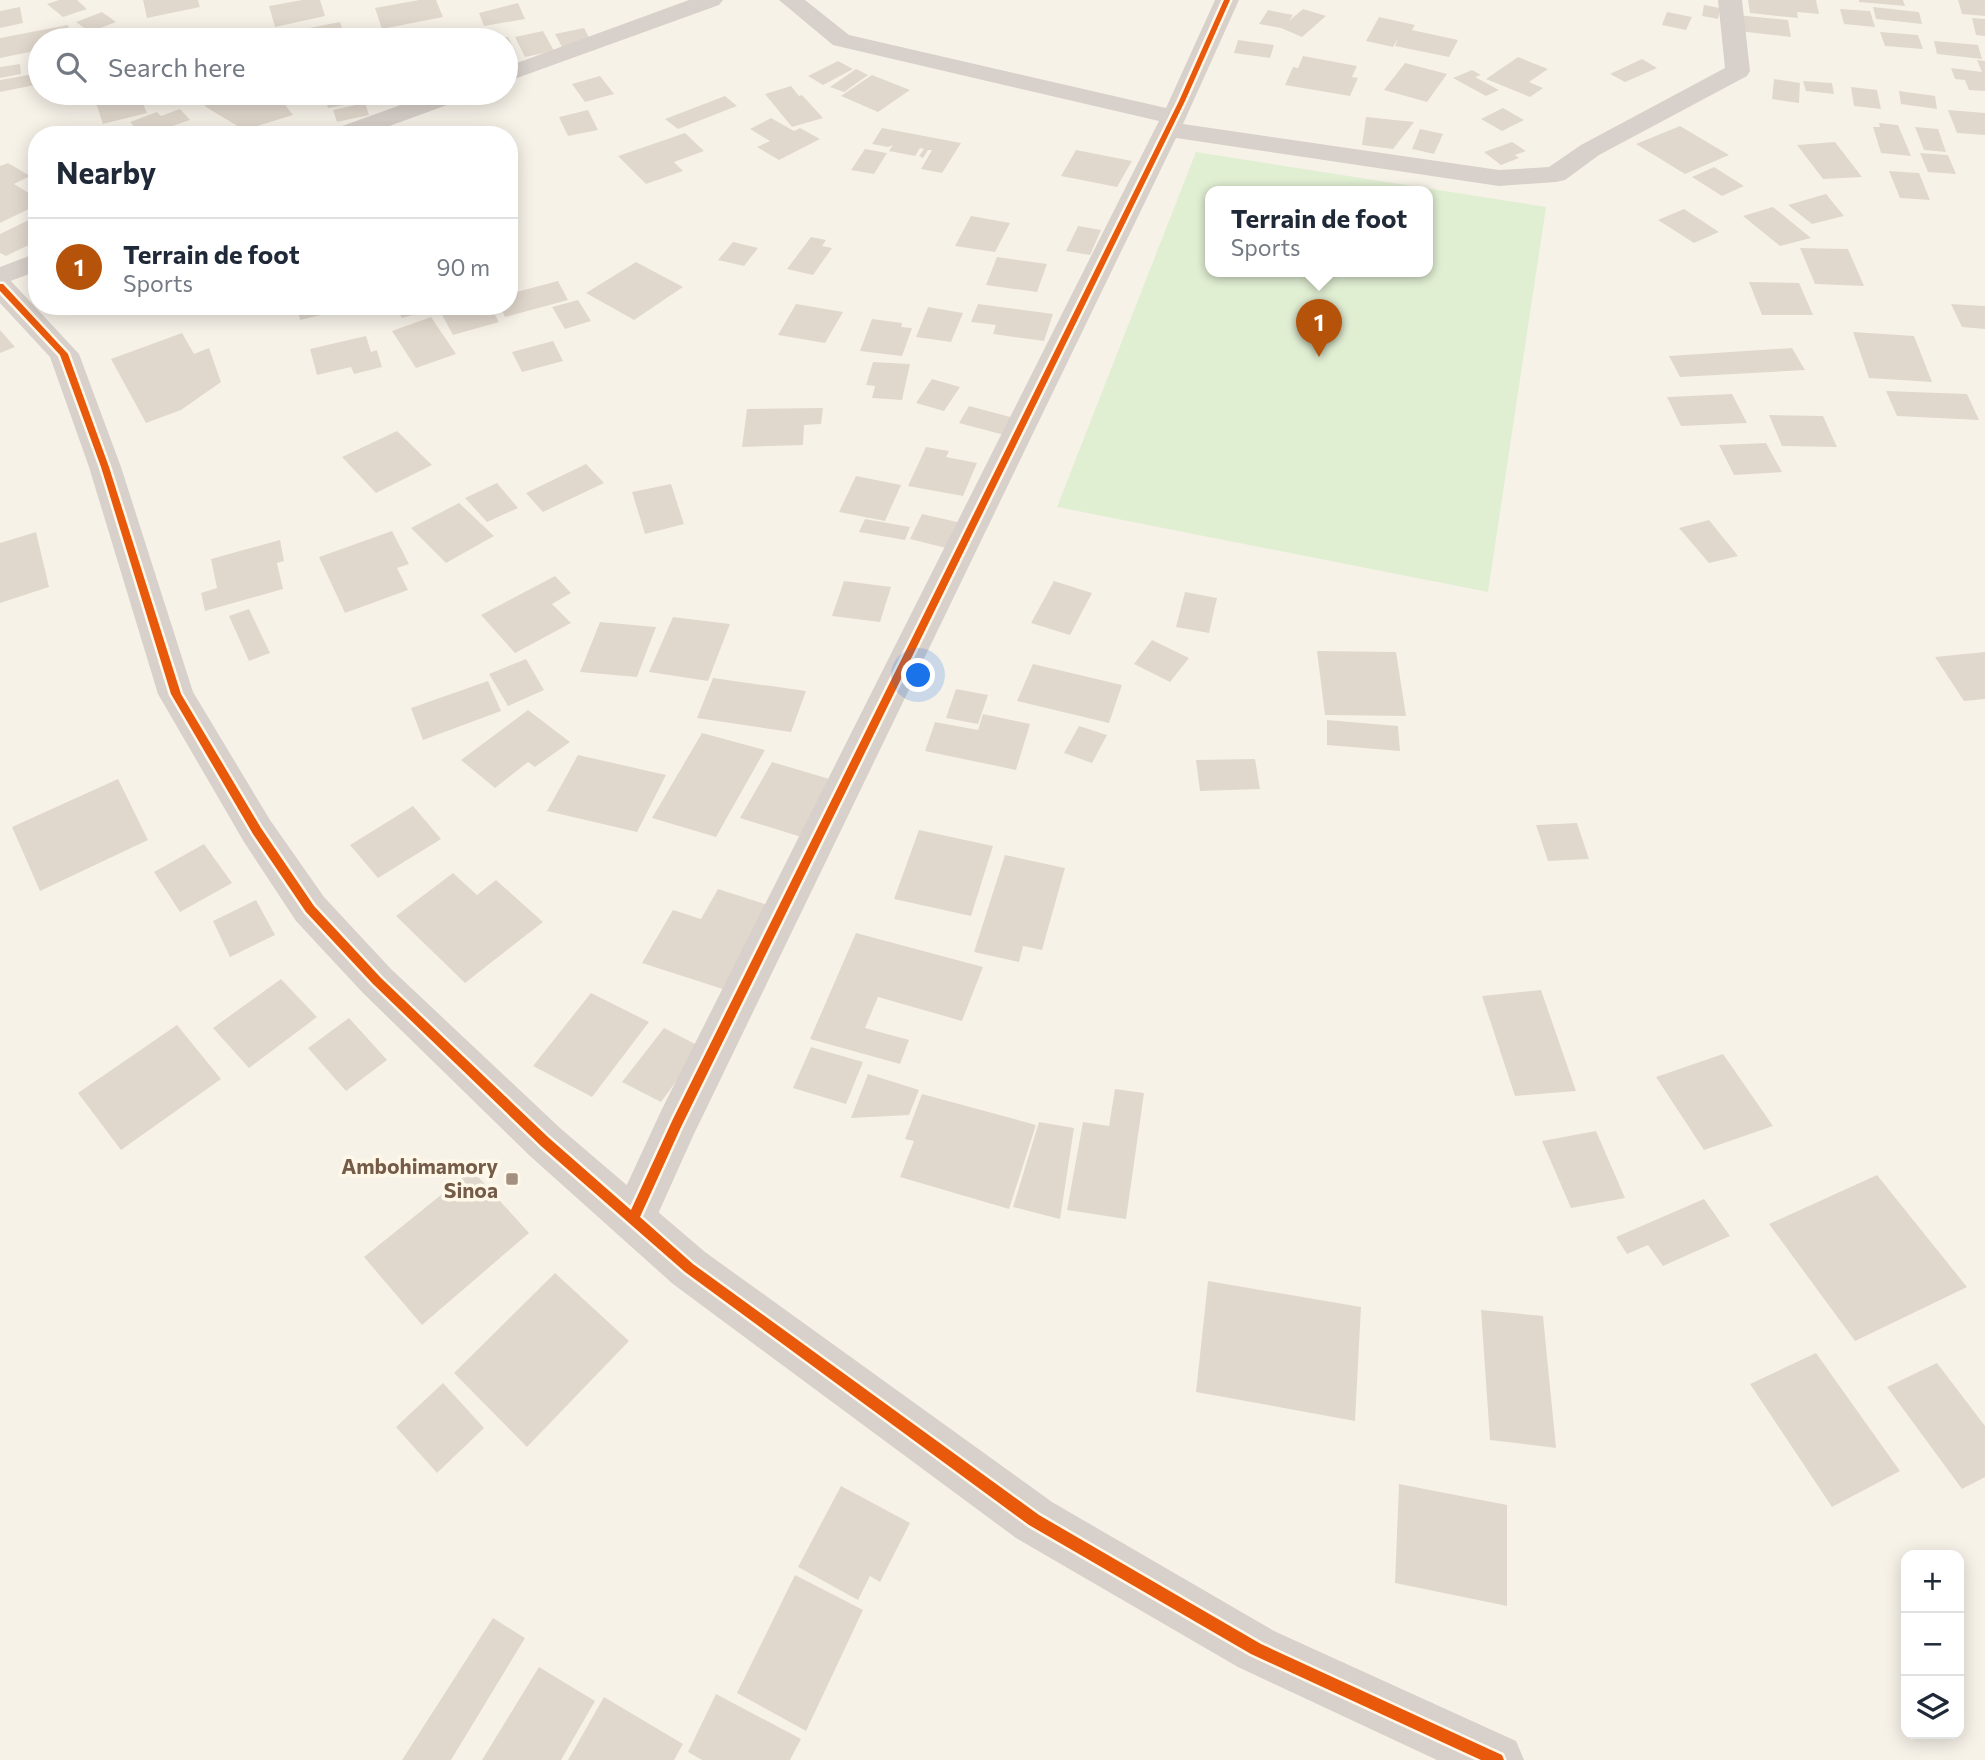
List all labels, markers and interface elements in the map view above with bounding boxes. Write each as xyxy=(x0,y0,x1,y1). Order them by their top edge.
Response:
search box xyxy=(28,28,518,105)
icon: search xyxy=(52,48,90,86)
text: Search here xyxy=(108,51,246,82)
text: Nearby xyxy=(56,153,156,190)
popup xyxy=(1205,186,1433,277)
text: Terrain de foot xyxy=(1231,202,1407,233)
text: Sports xyxy=(1231,233,1301,261)
text: Terrain de foot xyxy=(123,238,300,269)
text: 1 xyxy=(74,253,84,281)
text: 90 m xyxy=(437,253,490,281)
text: Sports xyxy=(123,269,193,297)
pin: 1 xyxy=(1296,299,1342,357)
your location xyxy=(901,658,935,692)
place label: Ambohimamory Sinoa xyxy=(341,1153,498,1202)
marker: Ambohimamory Sinoa xyxy=(504,1171,520,1187)
map controls xyxy=(1901,1550,1964,1739)
button: + xyxy=(1901,1550,1964,1613)
button: − xyxy=(1901,1613,1964,1676)
button: layers xyxy=(1901,1676,1964,1739)

